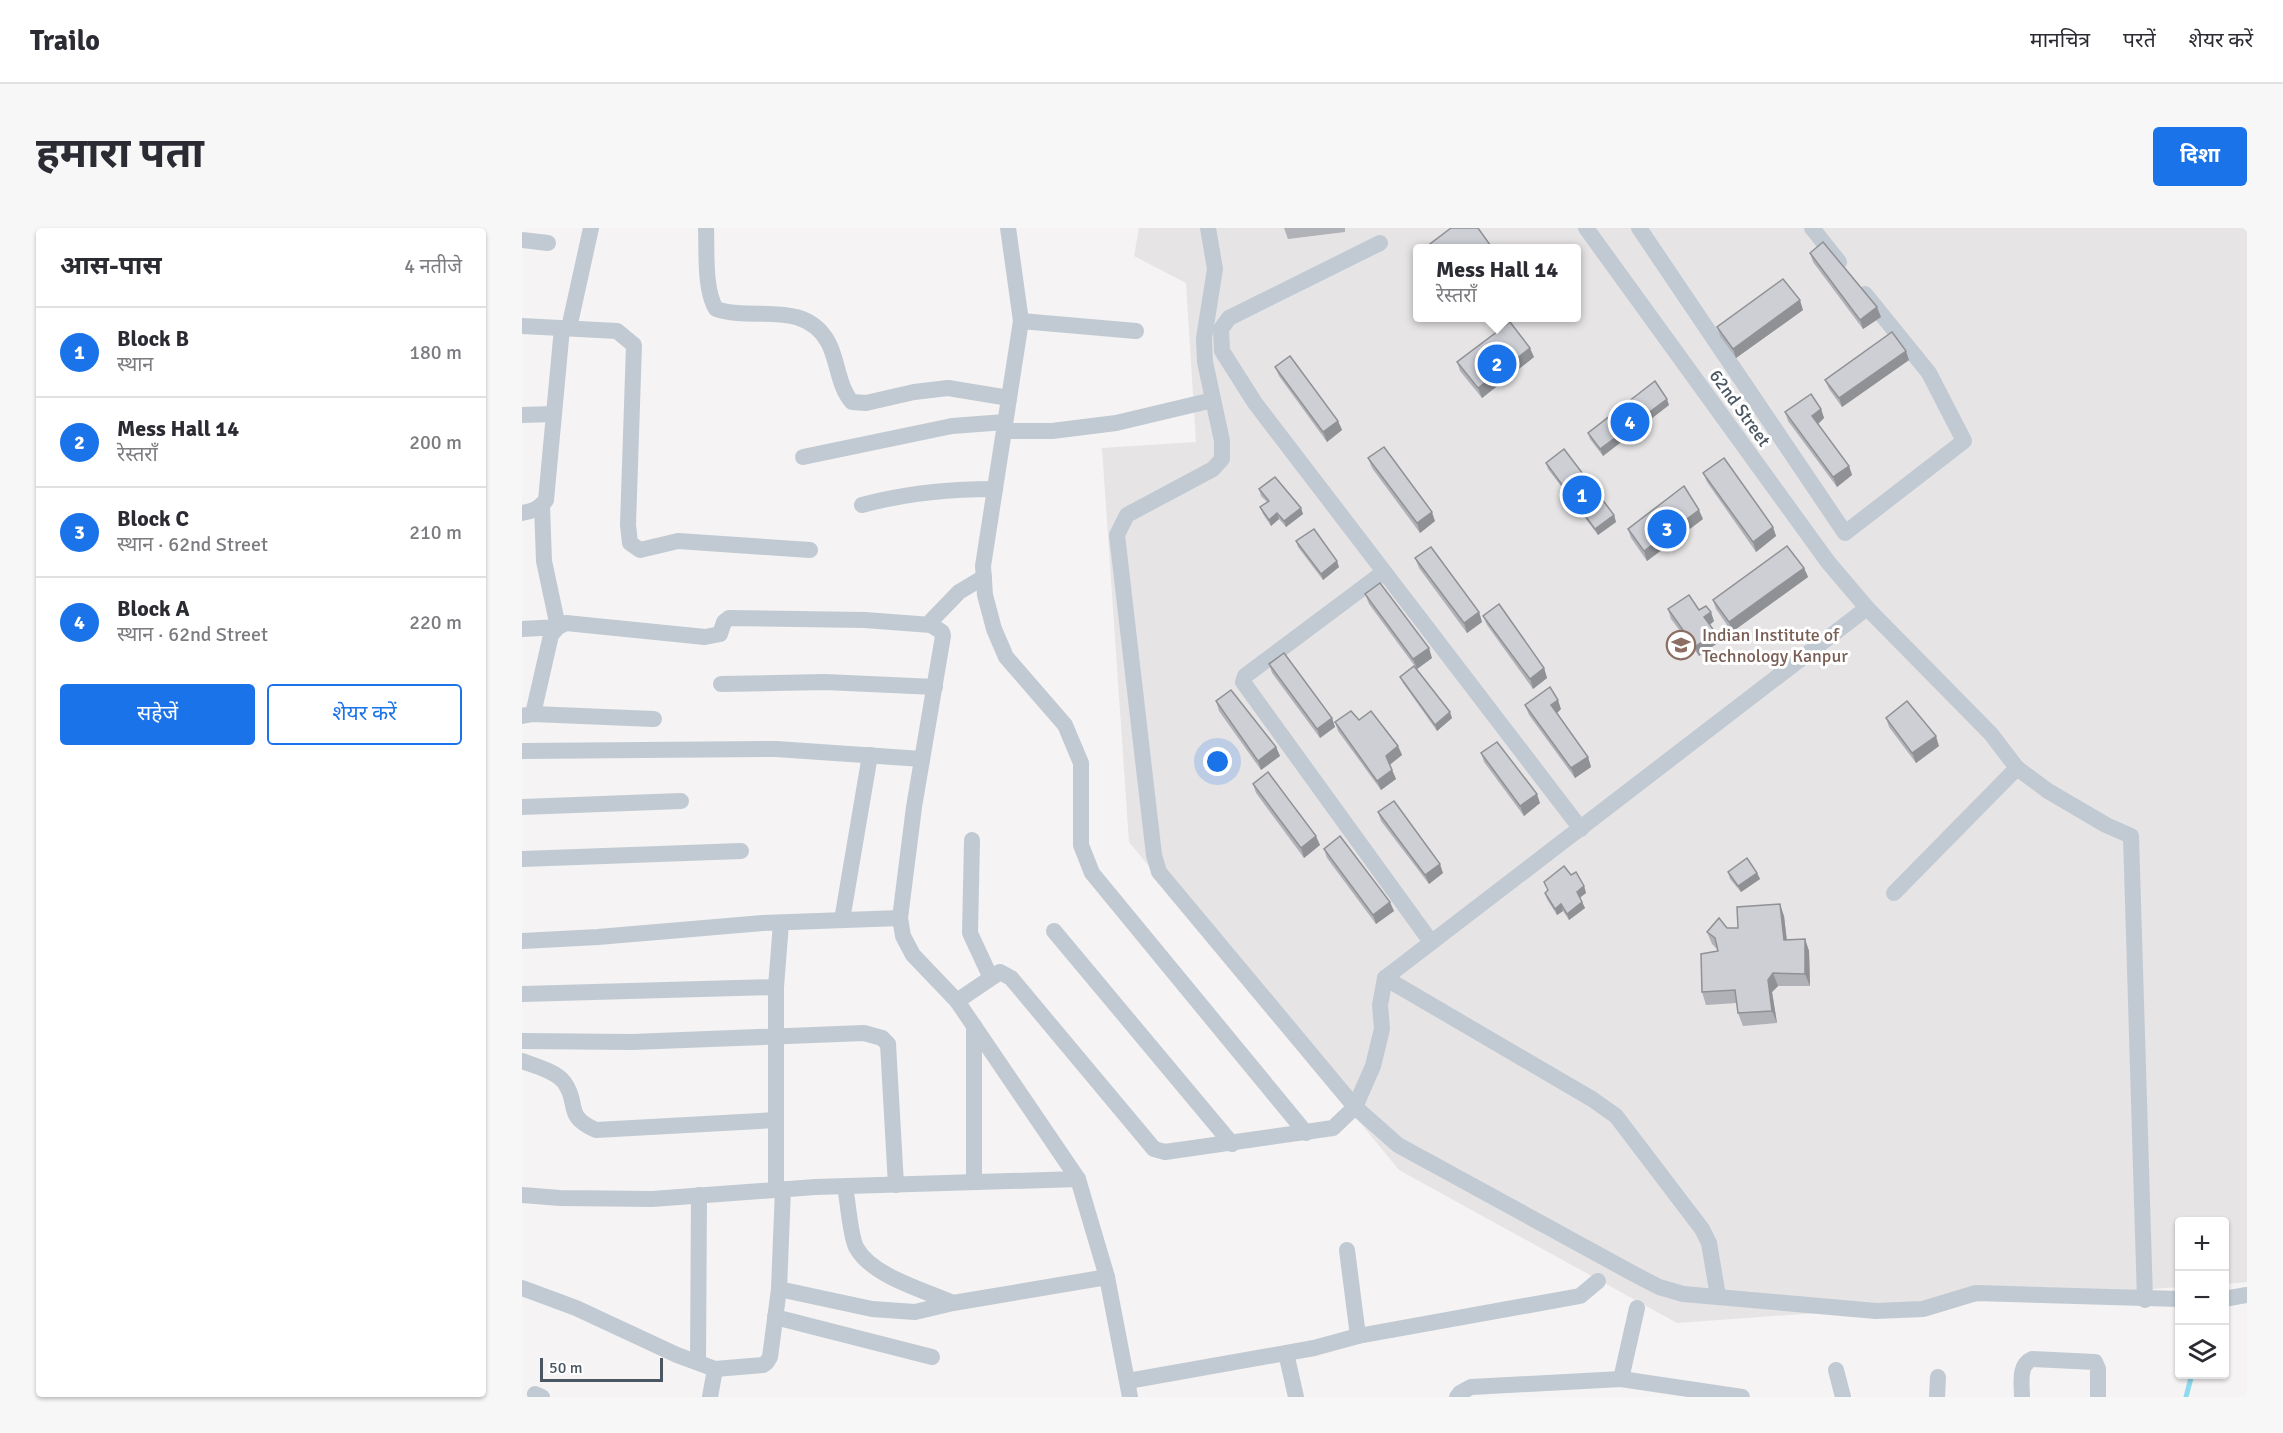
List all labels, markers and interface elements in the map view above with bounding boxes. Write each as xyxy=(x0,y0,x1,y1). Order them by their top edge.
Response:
text: Trailo xyxy=(30,24,100,58)
text: मानचित्र xyxy=(2030,27,2090,53)
text: परतें xyxy=(2123,27,2156,53)
text: शेयर करें xyxy=(2189,27,2253,53)
button: दिशा xyxy=(2153,127,2247,186)
text: हमारा पता xyxy=(36,128,204,179)
popup xyxy=(1413,244,1581,322)
text: आस-पास xyxy=(60,250,162,282)
text: 4 नतीजे xyxy=(404,254,462,279)
text: Mess Hall 14 xyxy=(1436,256,1558,283)
text: रेस्तराँ xyxy=(1436,283,1477,308)
text: Block B xyxy=(117,325,189,352)
text: 1 xyxy=(74,340,85,365)
text: 180 m xyxy=(409,340,462,365)
pin: 2 xyxy=(1478,342,1516,386)
text: स्थान xyxy=(117,352,153,377)
street label: 62nd Street xyxy=(1705,365,1775,451)
pin: 4 xyxy=(1610,400,1650,444)
text: Mess Hall 14 xyxy=(117,415,239,442)
text: 2 xyxy=(74,430,85,455)
text: 200 m xyxy=(409,430,462,455)
text: रेस्तराँ xyxy=(117,442,158,467)
pin: 1 xyxy=(1562,472,1602,518)
text: Block C xyxy=(117,505,189,532)
pin: 3 xyxy=(1648,506,1686,552)
text: 3 xyxy=(74,520,85,545)
text: 210 m xyxy=(409,520,462,545)
text: स्थान · 62nd Street xyxy=(117,532,268,557)
text: Block A xyxy=(117,595,190,622)
text: 4 xyxy=(74,610,85,635)
text: 220 m xyxy=(409,610,462,635)
text: स्थान · 62nd Street xyxy=(117,622,268,647)
place label: Indian Institute of Technology Kanpur xyxy=(1702,624,1848,667)
school or university icon: Indian Institute of Technology Kanpur xyxy=(1665,629,1697,661)
button: सहेजें xyxy=(60,684,255,745)
button: शेयर करें xyxy=(267,684,462,745)
your location xyxy=(1203,747,1232,776)
map controls xyxy=(2175,1217,2229,1379)
button: + xyxy=(2175,1217,2229,1271)
button: − xyxy=(2175,1271,2229,1325)
button: layers xyxy=(2175,1325,2229,1379)
scale bar xyxy=(540,1355,663,1382)
text: 50 m xyxy=(549,1358,583,1378)

